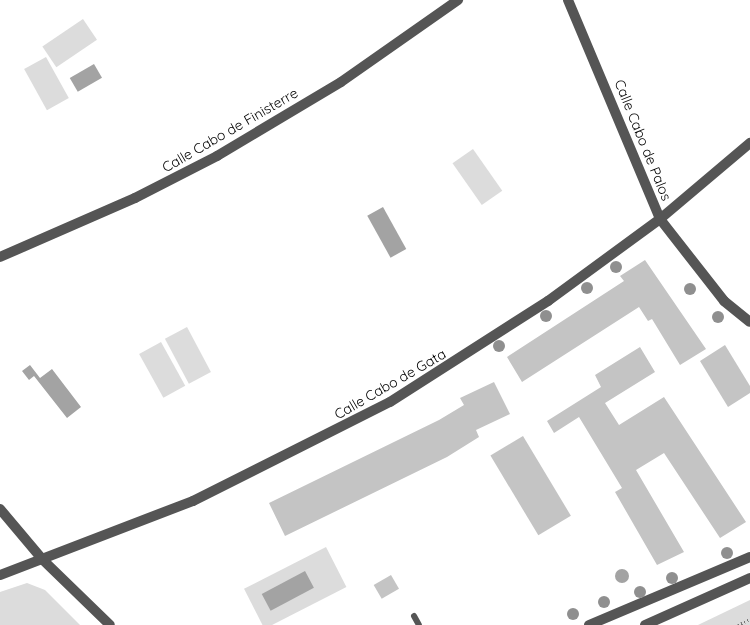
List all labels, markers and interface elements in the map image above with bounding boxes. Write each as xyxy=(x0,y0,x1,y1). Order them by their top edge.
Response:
street label: Calle Cabo de Palos xyxy=(611,77,675,203)
street label: Calle Cabo de Finisterre xyxy=(159,84,301,176)
street label: Calle Cabo de Gata xyxy=(331,345,449,423)

